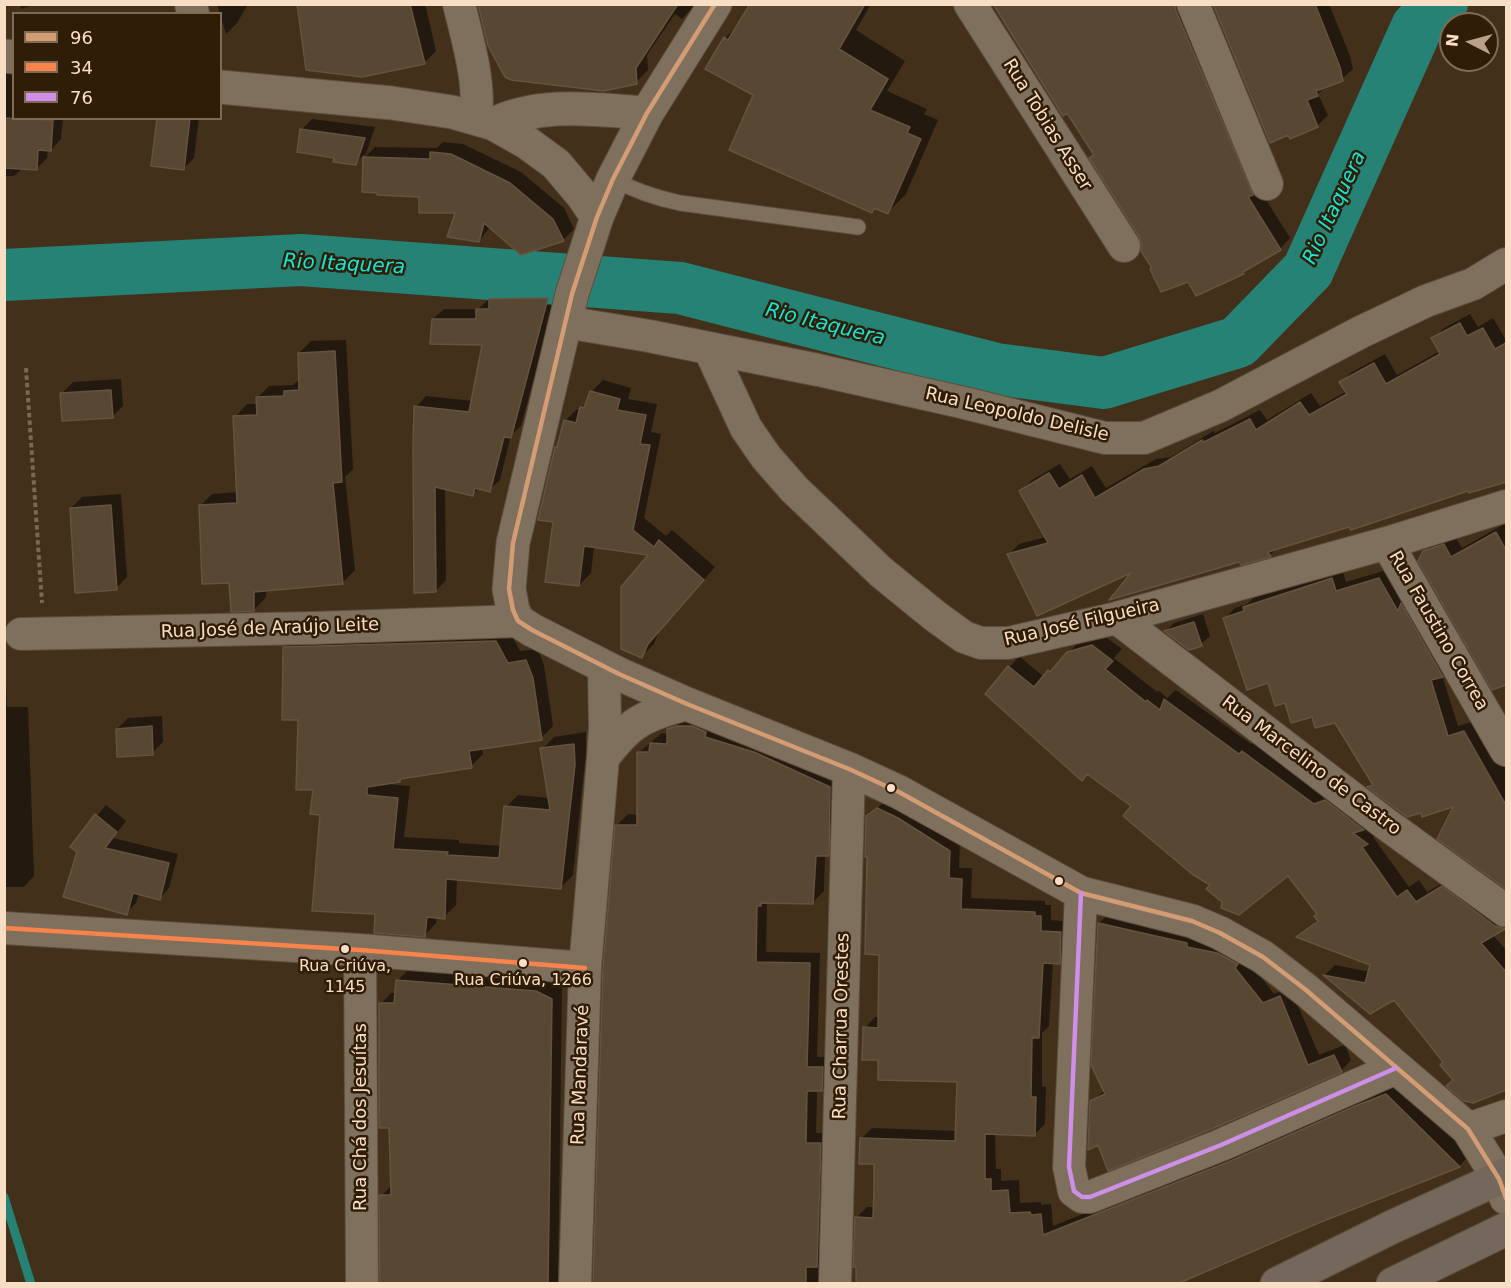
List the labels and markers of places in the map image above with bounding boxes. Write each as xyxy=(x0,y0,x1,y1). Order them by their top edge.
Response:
unlabelled marker xyxy=(885,782,897,794)
unlabelled marker xyxy=(1053,875,1065,887)
marker: Rua Criúva, 1145 xyxy=(339,943,351,955)
place label: Rua Criúva, 1145 xyxy=(299,957,391,995)
marker: Rua Criúva, 1266 xyxy=(517,957,529,969)
place label: Rua Criúva, 1266 xyxy=(454,971,592,991)

